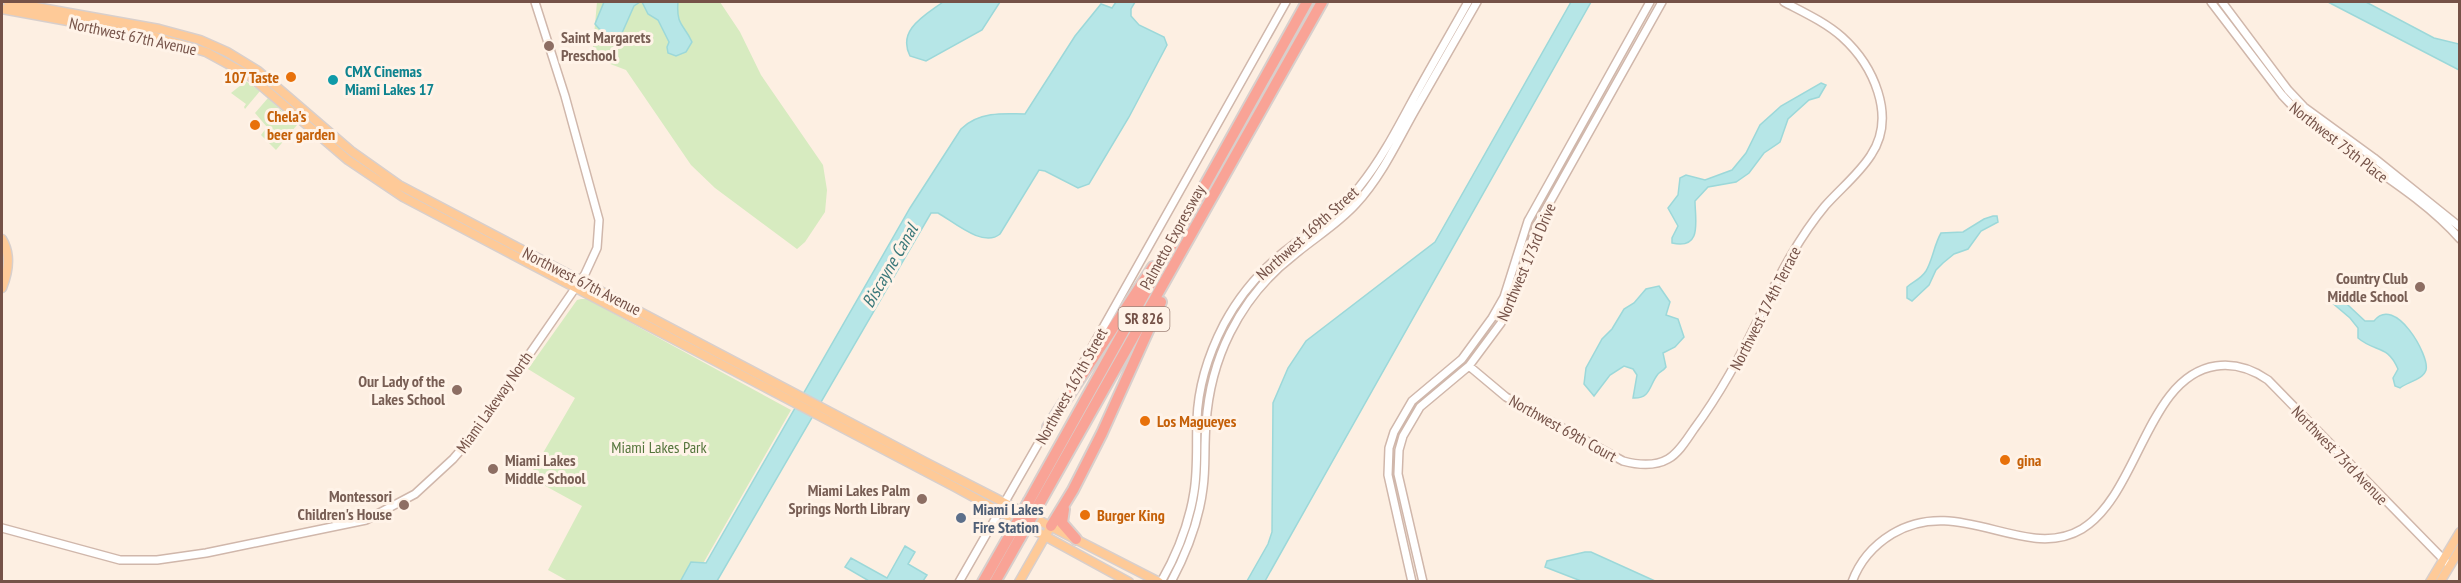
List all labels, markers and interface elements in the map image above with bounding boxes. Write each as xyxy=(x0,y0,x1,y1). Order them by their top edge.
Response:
street label: Northwest 67th Avenue xyxy=(67,13,199,59)
place label: Saint Margarets Preschool xyxy=(561,27,651,65)
marker: Saint Margarets Preschool xyxy=(542,39,556,53)
place label: CMX Cinemas Miami Lakes 17 xyxy=(345,61,434,99)
place label: 107 Taste xyxy=(224,67,279,87)
marker: 107 Taste xyxy=(284,70,298,84)
marker: CMX Cinemas Miami Lakes 17 xyxy=(326,73,340,87)
street label: Northwest 75th Place xyxy=(2286,97,2392,187)
place label: Chela's beer garden xyxy=(267,106,335,144)
marker: Chela's beer garden xyxy=(248,118,262,132)
street label: Palmetto Expressway xyxy=(1135,181,1209,293)
street label: Northwest 169th Street xyxy=(1252,182,1363,284)
street label: Northwest 173rd Drive xyxy=(1492,200,1560,324)
water label: Biscayne Canal xyxy=(856,218,924,312)
street label: Northwest 67th Avenue xyxy=(520,243,644,319)
street label: Northwest 174th Terrace xyxy=(1725,243,1805,373)
place label: Country Club Middle School xyxy=(2328,268,2408,306)
marker: Country Club Middle School xyxy=(2413,280,2427,294)
road number: SR 826 xyxy=(1118,307,1170,331)
street label: Northwest 167th Street xyxy=(1031,324,1112,448)
street label: Miami Lakeway North xyxy=(452,347,536,457)
place label: Our Lady of the Lakes School xyxy=(358,371,445,409)
marker: Our Lady of the Lakes School xyxy=(450,383,464,397)
street label: Northwest 69th Court xyxy=(1506,390,1621,466)
street label: Northwest 73rd Avenue xyxy=(2288,401,2392,509)
place label: Los Magueyes xyxy=(1157,411,1237,431)
marker: Los Magueyes xyxy=(1138,414,1152,428)
park label: Miami Lakes Park xyxy=(611,437,707,457)
place label: Miami Lakes Middle School xyxy=(505,450,586,488)
place label: gina xyxy=(2017,450,2042,470)
marker: gina xyxy=(1998,453,2012,467)
marker: Miami Lakes Middle School xyxy=(486,462,500,476)
place label: Miami Lakes Palm Springs North Library xyxy=(789,480,911,518)
place label: Montessori Children's House xyxy=(298,486,392,524)
marker: Miami Lakes Palm Springs North Library xyxy=(915,492,929,506)
marker: Montessori Children's House xyxy=(397,498,411,512)
place label: Miami Lakes Fire Station xyxy=(973,499,1044,537)
place label: Burger King xyxy=(1097,505,1165,525)
marker: Burger King xyxy=(1078,508,1092,522)
marker: Miami Lakes Fire Station xyxy=(954,511,968,525)

